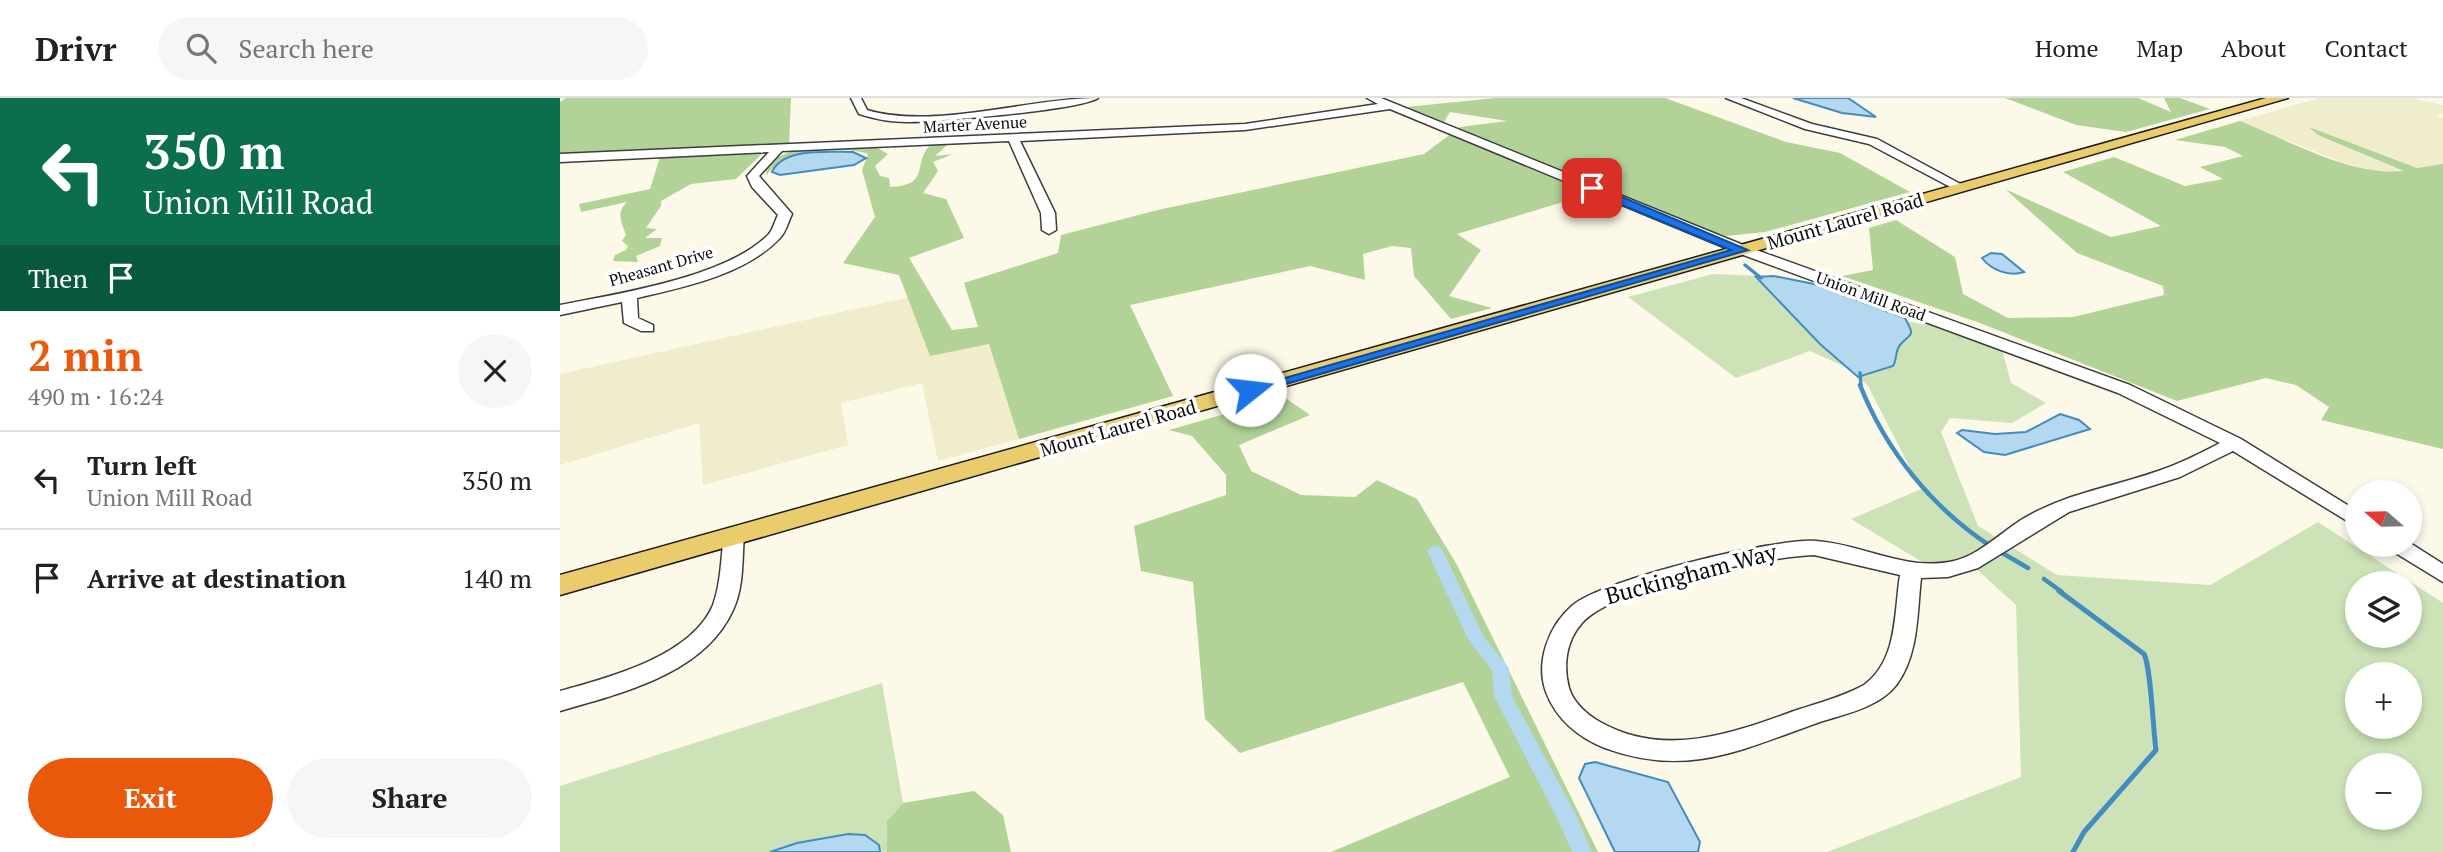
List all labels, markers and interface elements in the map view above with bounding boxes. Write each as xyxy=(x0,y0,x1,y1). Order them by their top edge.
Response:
search box xyxy=(158,17,648,80)
text: Drivr xyxy=(35,27,116,70)
icon: search xyxy=(182,29,220,67)
text: Search here xyxy=(238,31,374,65)
text: Home xyxy=(2035,32,2099,64)
text: Map xyxy=(2137,32,2183,64)
text: About xyxy=(2221,32,2287,64)
text: Contact xyxy=(2325,32,2408,64)
street label: Marter Avenue xyxy=(922,110,1028,138)
text: 350 m xyxy=(143,118,285,183)
icon: left xyxy=(28,126,119,217)
pin xyxy=(1562,158,1622,218)
icon: arrive xyxy=(1573,169,1611,207)
text: Union Mill Road xyxy=(143,181,373,223)
street label: Mount Laurel Road xyxy=(1764,186,1926,255)
street label: Pheasant Drive xyxy=(606,241,716,291)
icon: arrive xyxy=(102,259,140,297)
text: Then xyxy=(28,261,88,295)
street label: Union Mill Road xyxy=(1813,266,1929,326)
text: 2 min xyxy=(28,327,143,383)
button: close xyxy=(458,334,532,408)
position arrow xyxy=(1213,353,1287,427)
text: 490 m · 16:24 xyxy=(28,381,163,412)
street label: Mount Laurel Road xyxy=(1037,393,1199,462)
text: Turn left xyxy=(87,448,197,482)
icon: left xyxy=(28,461,66,499)
text: 350 m xyxy=(462,463,532,497)
north arrow xyxy=(2345,480,2422,556)
map controls xyxy=(2345,480,2422,830)
text: Union Mill Road xyxy=(87,482,253,513)
street label: Buckingham Way xyxy=(1602,536,1780,611)
icon: arrive xyxy=(28,559,66,597)
text: Arrive at destination xyxy=(87,561,346,595)
text: 140 m xyxy=(462,561,532,595)
button: layers xyxy=(2345,571,2422,648)
button: + xyxy=(2345,662,2422,739)
button: − xyxy=(2345,753,2422,830)
button: Exit xyxy=(28,758,273,838)
button: Share xyxy=(287,758,532,838)

